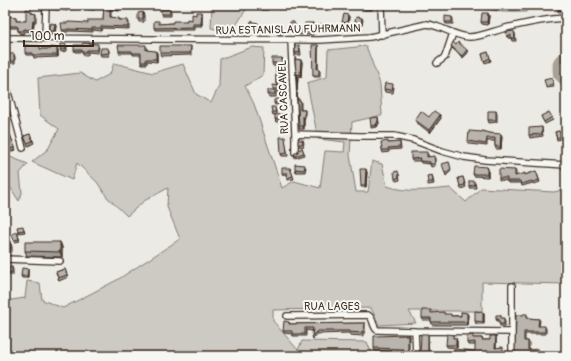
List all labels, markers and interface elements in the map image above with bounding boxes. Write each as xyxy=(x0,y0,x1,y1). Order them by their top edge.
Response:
scale bar xyxy=(24,22,93,48)
street label: RUA ESTANISLAU FUHRMANN xyxy=(215,22,361,37)
text: 100 m xyxy=(30,29,65,44)
street label: RUA CASCAVEL xyxy=(276,60,291,134)
street label: RUA LAGES xyxy=(304,300,360,313)

